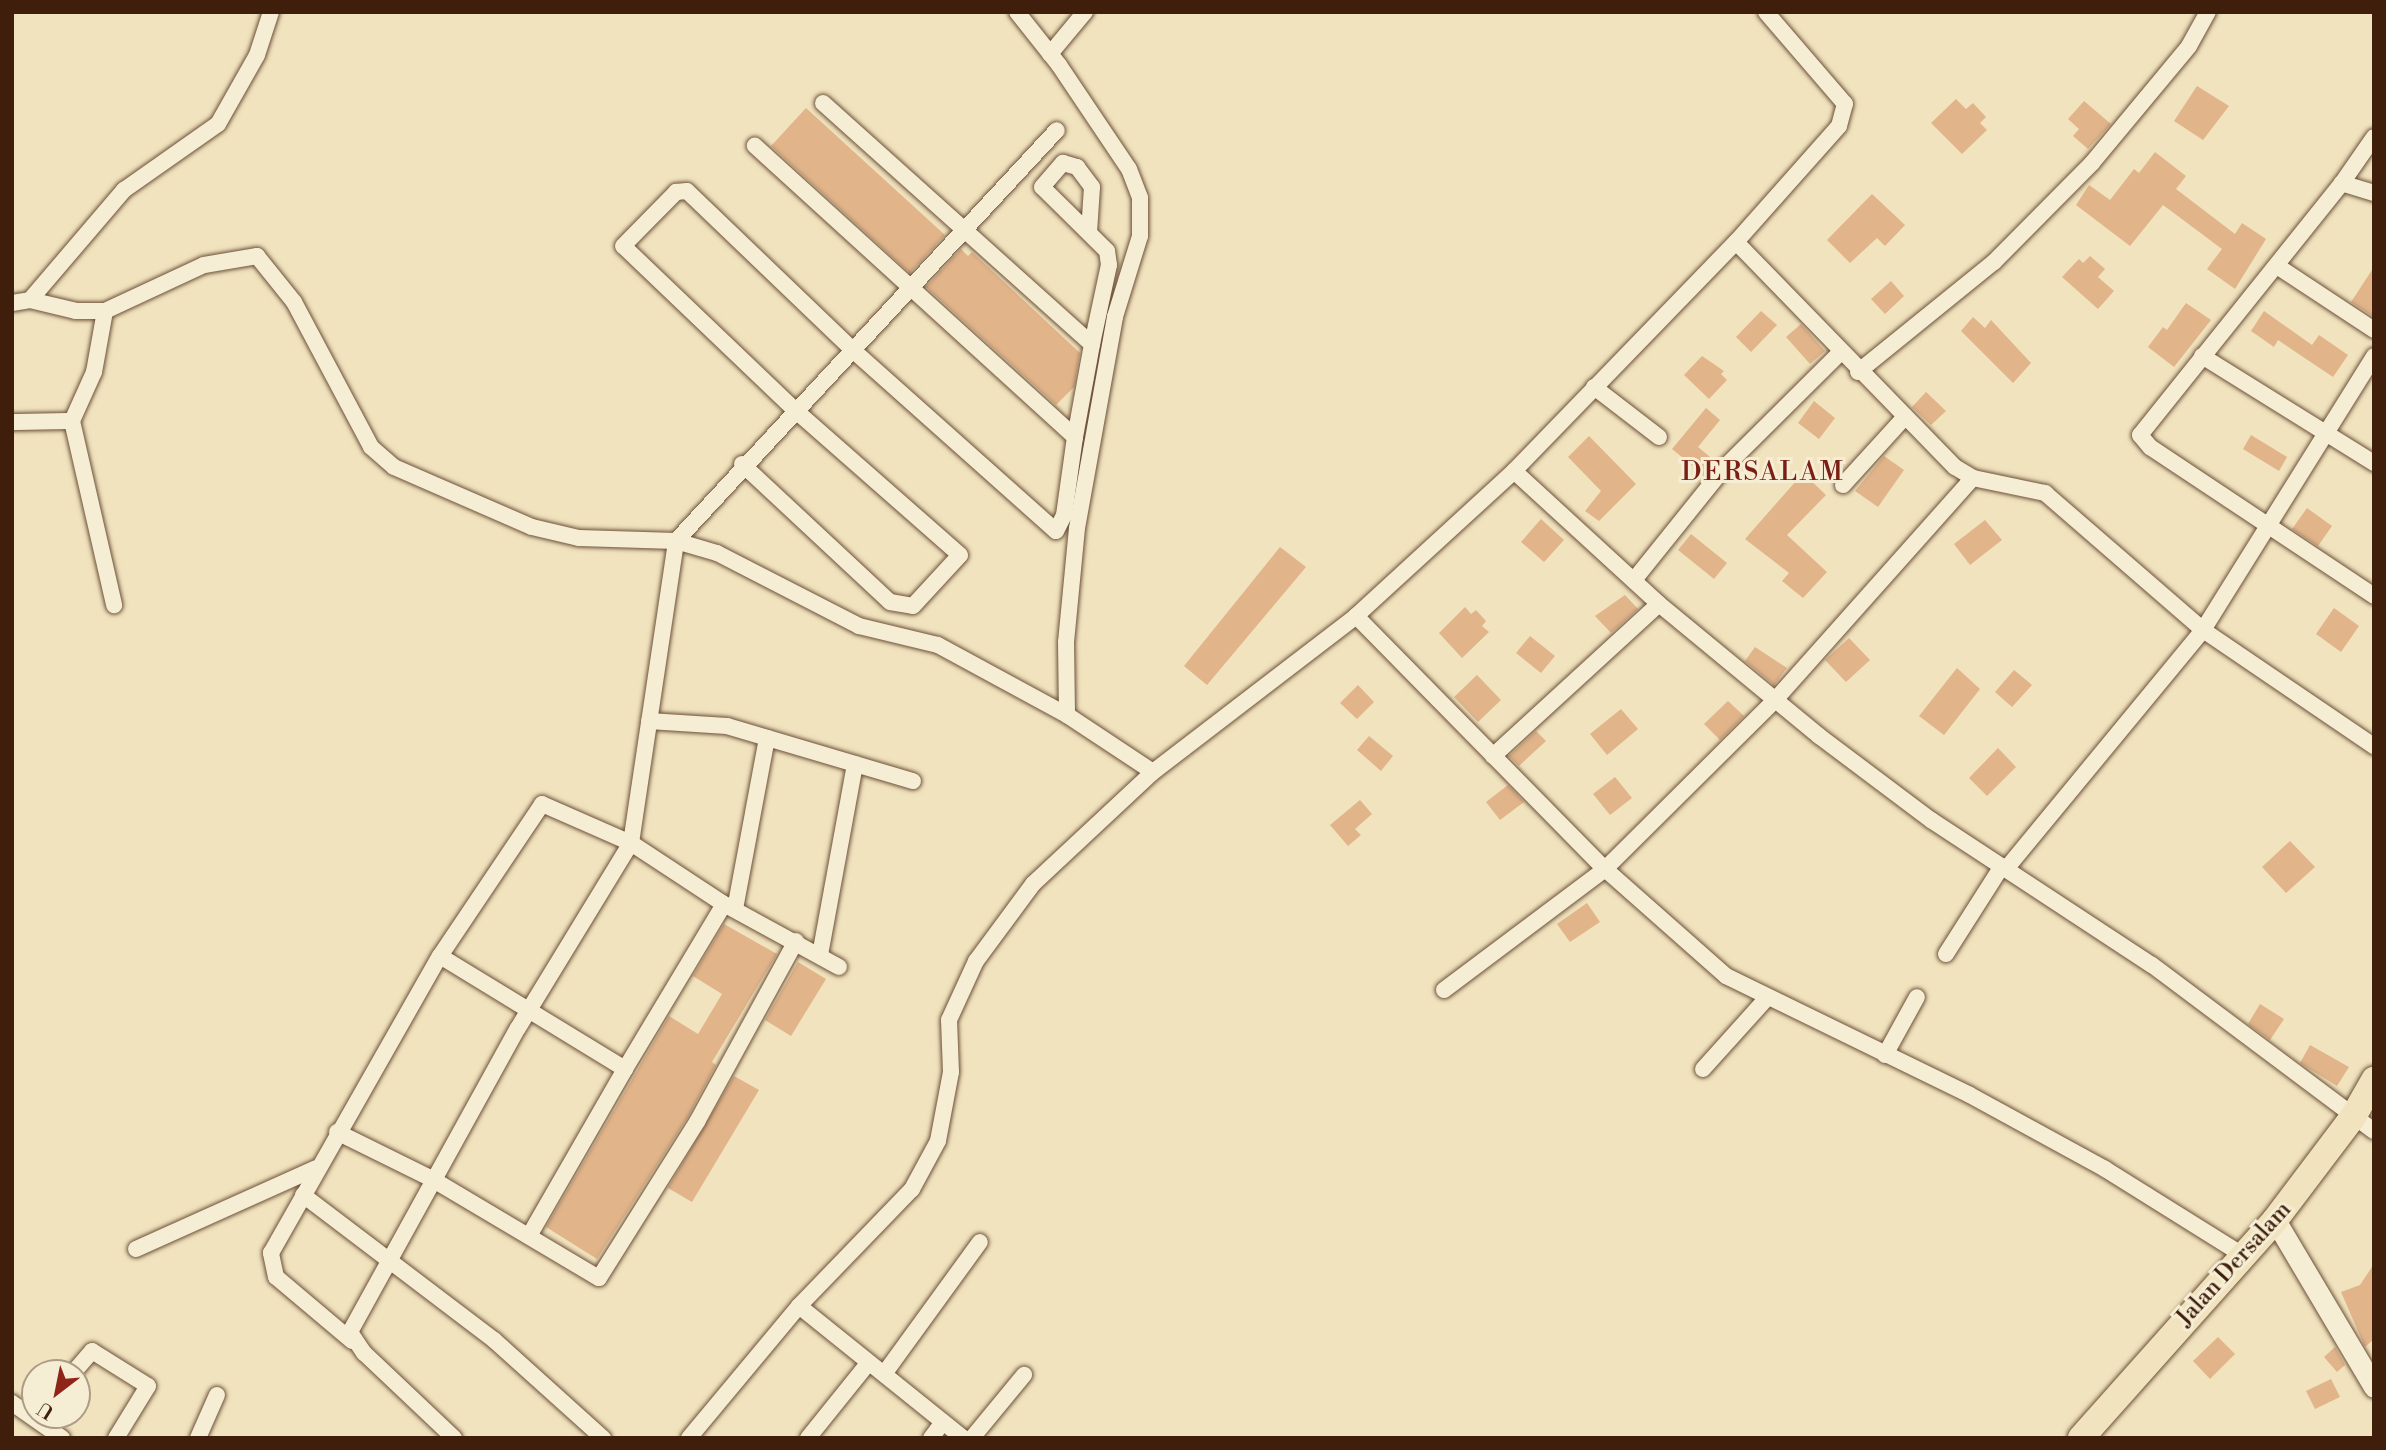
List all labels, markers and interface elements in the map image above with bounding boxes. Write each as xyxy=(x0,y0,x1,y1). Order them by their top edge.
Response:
district label: DERSALAM xyxy=(1682,457,1844,489)
street label: Jalan Dersalam xyxy=(2171,1196,2297,1332)
north arrow xyxy=(21,1359,91,1429)
text: U xyxy=(33,1396,59,1424)

